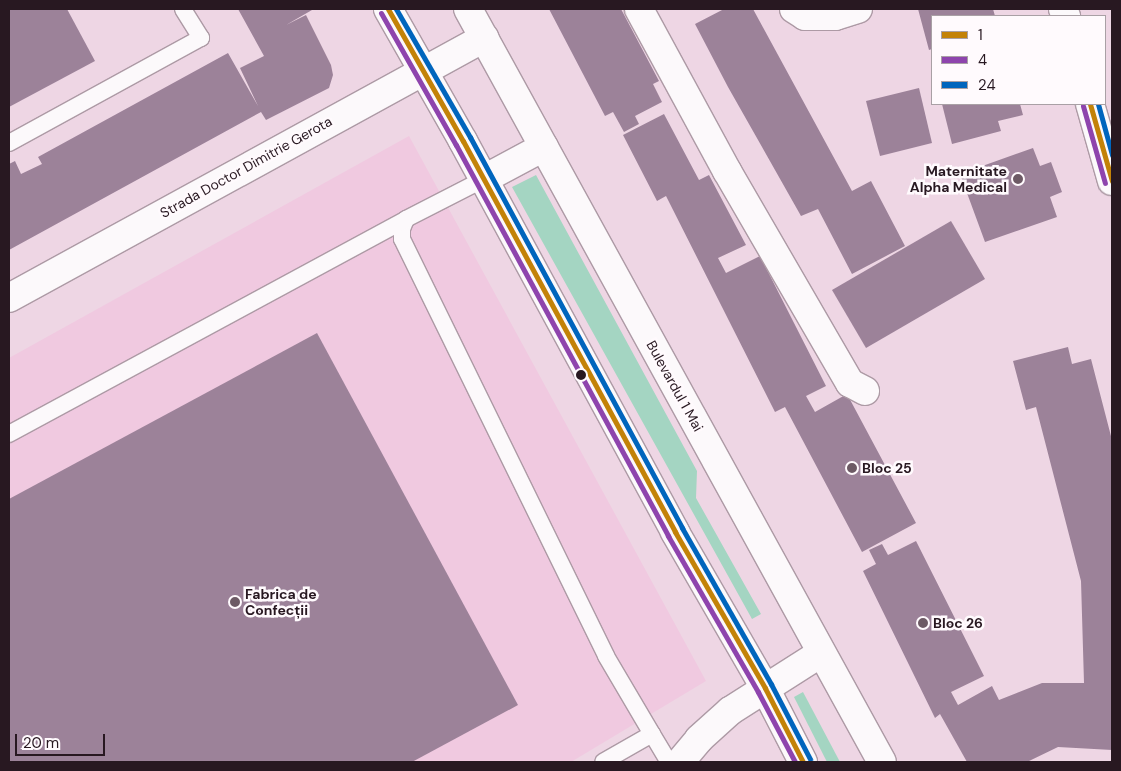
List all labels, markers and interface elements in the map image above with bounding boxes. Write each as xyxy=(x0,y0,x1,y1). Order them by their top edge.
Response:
legend xyxy=(931,15,1106,105)
text: 1 xyxy=(978,25,983,45)
text: 4 xyxy=(978,50,987,70)
text: 24 xyxy=(978,75,996,95)
street label: Strada Doctor Dimitrie Gerota xyxy=(157,113,335,221)
place label: Maternitate Alpha Medical xyxy=(910,163,1007,196)
marker: Maternitate Alpha Medical xyxy=(1011,172,1025,186)
street label: Bulevardul 1 Mai xyxy=(643,338,707,434)
unlabelled marker xyxy=(576,370,586,380)
place label: Bloc 25 xyxy=(862,460,912,476)
marker: Bloc 25 xyxy=(846,462,858,474)
place label: Fabrica de Confecții xyxy=(245,586,317,618)
marker: Fabrica de Confecții xyxy=(229,596,241,608)
place label: Bloc 26 xyxy=(933,615,983,631)
marker: Bloc 26 xyxy=(917,617,929,629)
scale bar xyxy=(18,724,108,756)
text: 20 m xyxy=(23,733,59,753)

